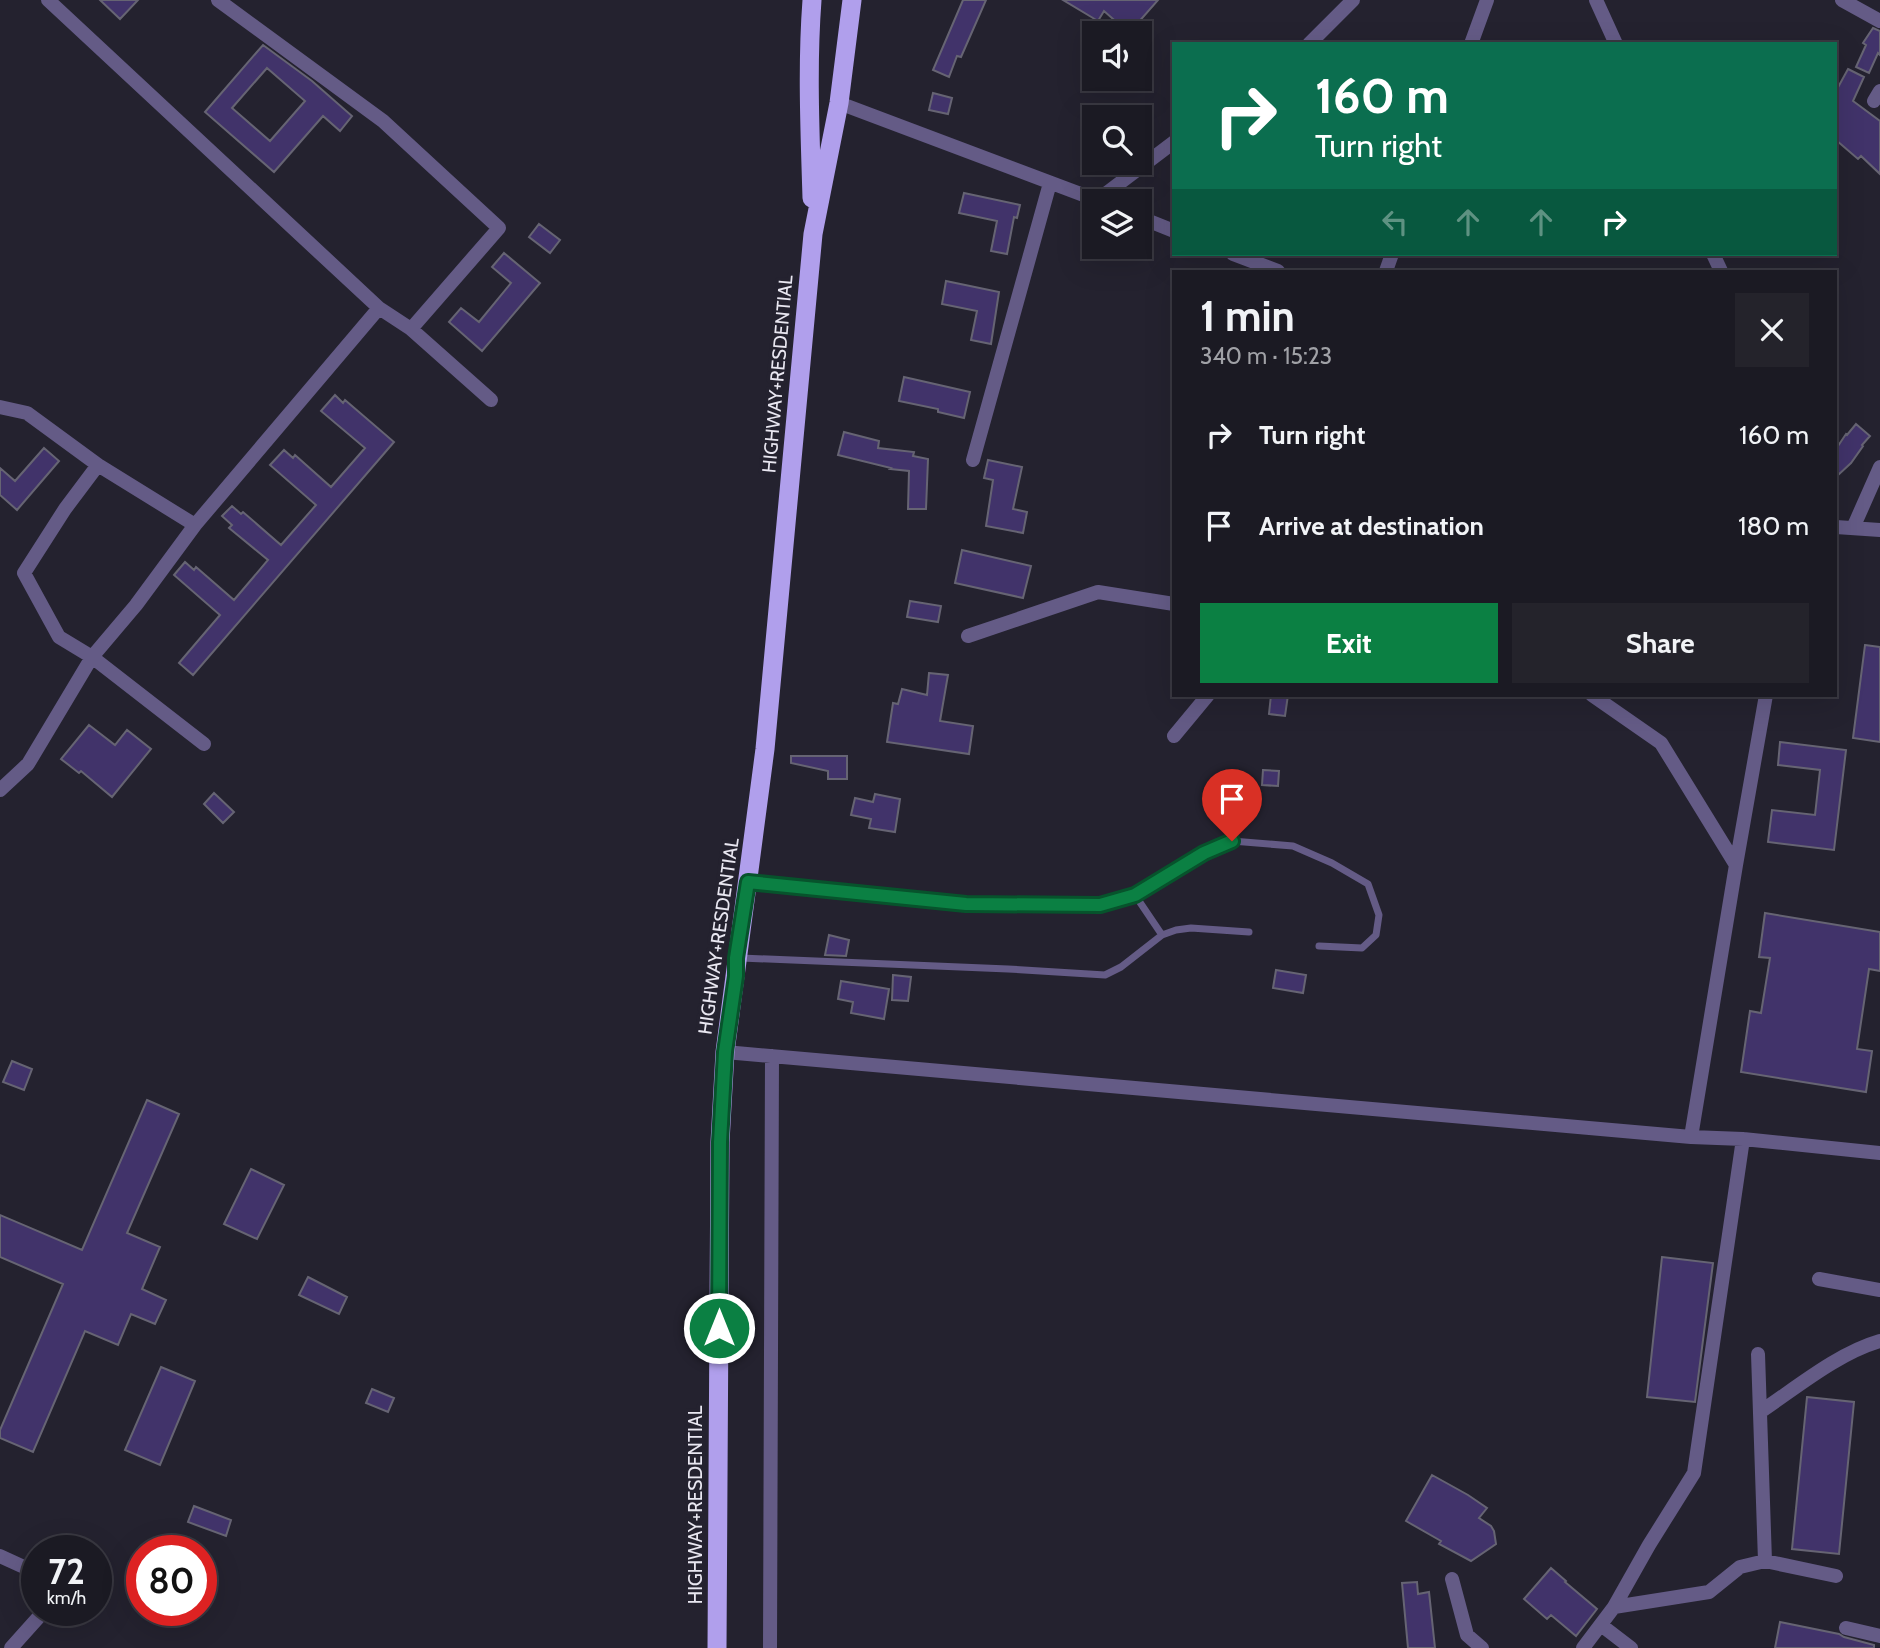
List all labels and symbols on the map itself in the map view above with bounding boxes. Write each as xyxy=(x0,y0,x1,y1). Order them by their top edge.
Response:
street label: HIGHWAY+RESDENTIAL xyxy=(757,274,798,474)
pin xyxy=(1202,769,1262,841)
street label: HIGHWAY+RESDENTIAL xyxy=(693,836,744,1036)
position arrow xyxy=(682,1291,756,1365)
street label: HIGHWAY+RESDENTIAL xyxy=(684,1405,707,1604)
speed limit sign: 80 xyxy=(126,1535,217,1626)

